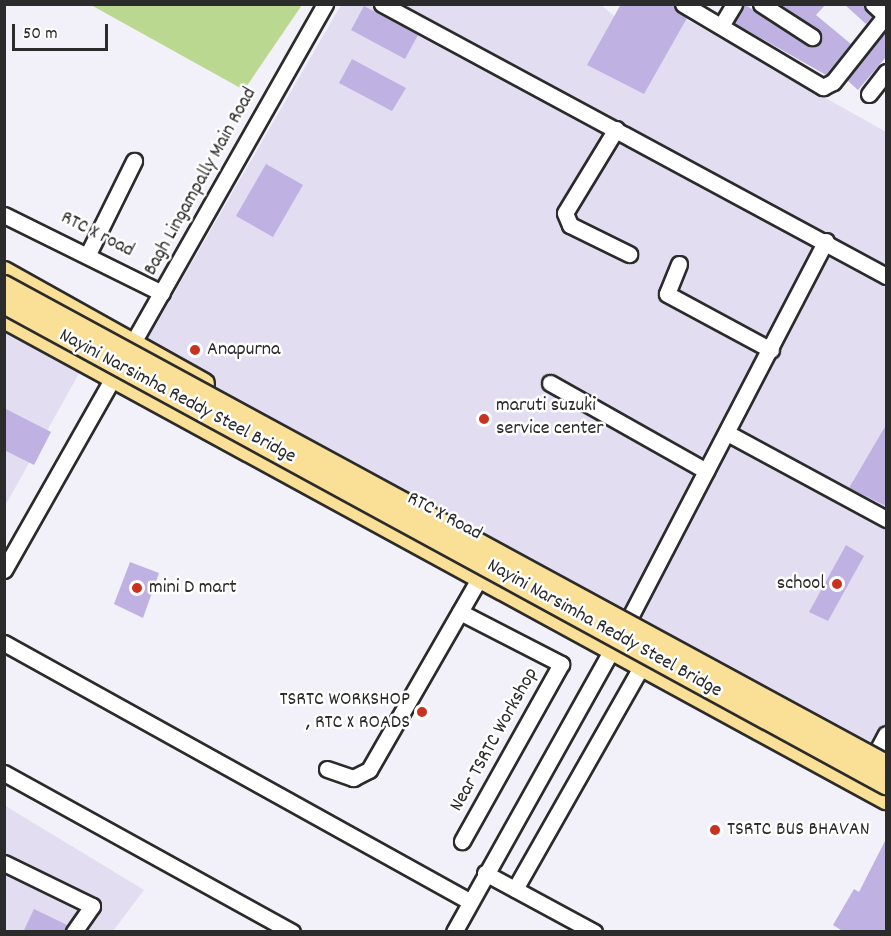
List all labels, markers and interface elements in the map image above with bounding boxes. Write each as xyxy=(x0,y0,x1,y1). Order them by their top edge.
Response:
scale bar xyxy=(15,12,111,50)
text: 50 m xyxy=(23,22,58,47)
street label: Bagh Lingampally Main Road xyxy=(139,84,263,280)
street label: RTC X road xyxy=(56,206,138,264)
street label: Nayini Narsimha Reddy Steel Bridge xyxy=(54,324,300,470)
place label: Anapurna xyxy=(207,338,280,362)
marker: Anapurna xyxy=(188,343,202,357)
place label: maruti suzuki service center xyxy=(496,395,604,442)
marker: maruti suzuki service center xyxy=(477,412,491,426)
street label: RTC X Road xyxy=(403,487,485,547)
street label: Nayini Narsimha Reddy Steel Bridge xyxy=(482,554,726,704)
place label: school xyxy=(777,572,825,596)
place label: mini D mart xyxy=(149,576,237,600)
marker: school xyxy=(830,577,844,591)
marker: mini D mart xyxy=(130,581,144,595)
street label: Near TSRTC Workshop xyxy=(446,664,544,816)
place label: TSRTC WORKSHOP , RTC X ROADS xyxy=(279,688,410,735)
marker: TSRTC WORKSHOP , RTC X ROADS xyxy=(415,705,429,719)
place label: TSRTC BUS BHAVAN xyxy=(727,818,870,842)
marker: TSRTC BUS BHAVAN xyxy=(708,823,722,837)

